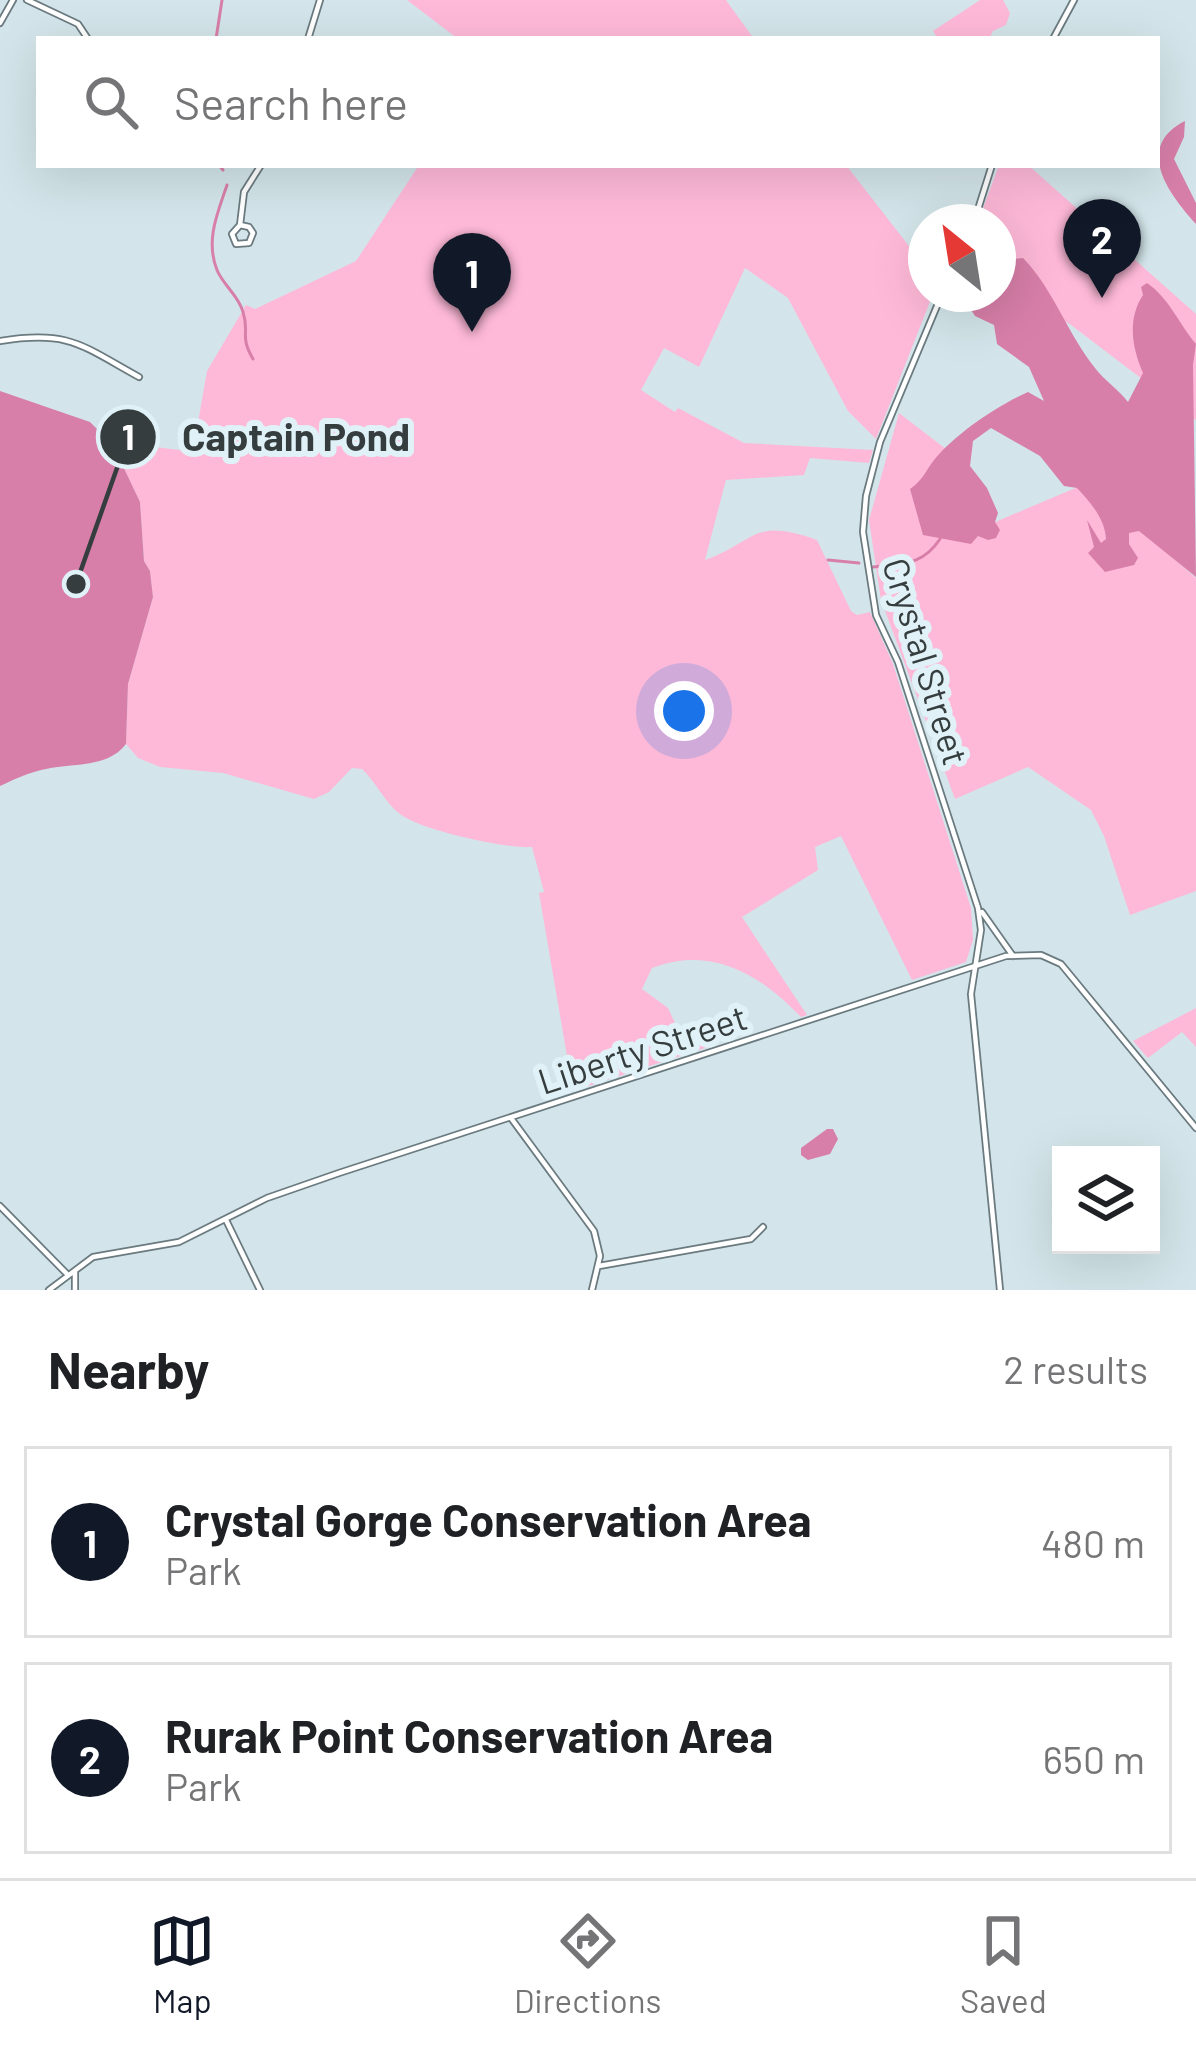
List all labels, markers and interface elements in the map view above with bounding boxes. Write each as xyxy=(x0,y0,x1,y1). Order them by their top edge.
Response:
search box xyxy=(36,36,1160,168)
icon: search xyxy=(78,69,144,135)
text: Search here xyxy=(174,75,408,129)
pin: 2 xyxy=(1063,199,1141,298)
north arrow xyxy=(908,204,1016,312)
pin: 1 xyxy=(433,233,511,332)
callout: Captain Pond xyxy=(98,400,434,475)
text: Captain Pond xyxy=(182,412,410,459)
text: 1 xyxy=(122,414,134,457)
street label: Crystal Street xyxy=(875,552,979,770)
your location xyxy=(654,681,714,741)
street label: Liberty Street xyxy=(532,994,752,1102)
map controls xyxy=(1052,1146,1160,1254)
button: layers xyxy=(1052,1146,1160,1254)
text: Nearby xyxy=(48,1338,209,1399)
text: 2 results xyxy=(1003,1345,1148,1392)
text: Crystal Gorge Conservation Area xyxy=(165,1492,811,1546)
text: 1 xyxy=(83,1519,97,1566)
text: 480 m xyxy=(1041,1519,1145,1566)
text: Park xyxy=(165,1546,242,1593)
text: Rurak Point Conservation Area xyxy=(165,1708,773,1762)
text: 2 xyxy=(79,1735,101,1782)
text: 650 m xyxy=(1043,1735,1145,1782)
text: Park xyxy=(165,1762,242,1809)
tab: Map xyxy=(149,1908,215,2020)
tab: Directions xyxy=(514,1908,661,2020)
tab: Saved xyxy=(960,1908,1047,2020)

